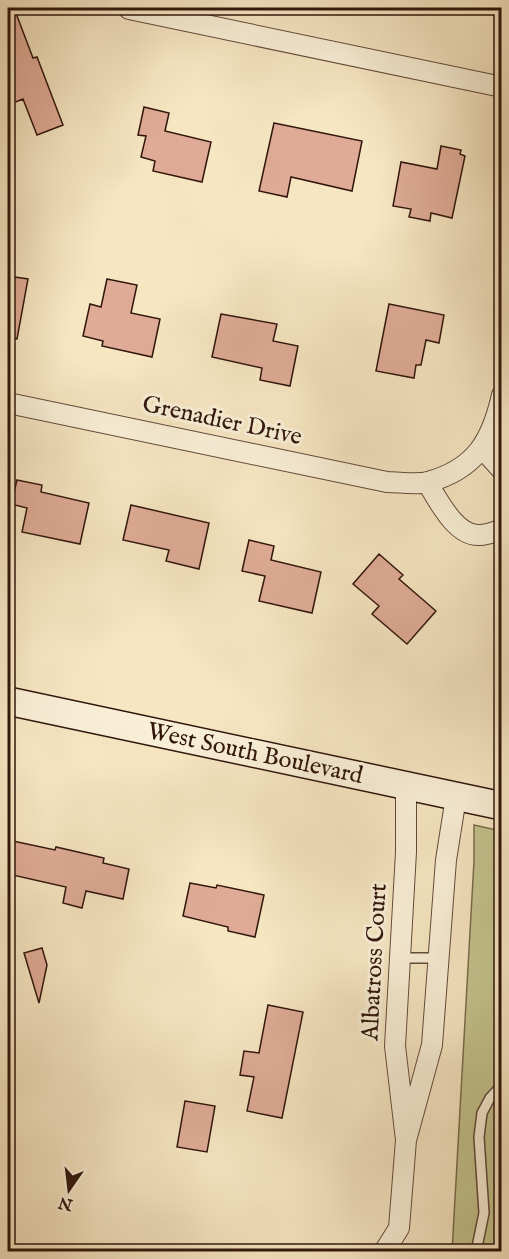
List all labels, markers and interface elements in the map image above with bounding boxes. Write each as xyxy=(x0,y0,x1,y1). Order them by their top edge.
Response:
street label: Grenadier Drive xyxy=(139,389,305,453)
street label: West South Boulevard xyxy=(144,716,366,792)
street label: Albatross Court xyxy=(355,882,395,1042)
north arrow xyxy=(39,1160,99,1220)
text: N xyxy=(57,1191,76,1214)

